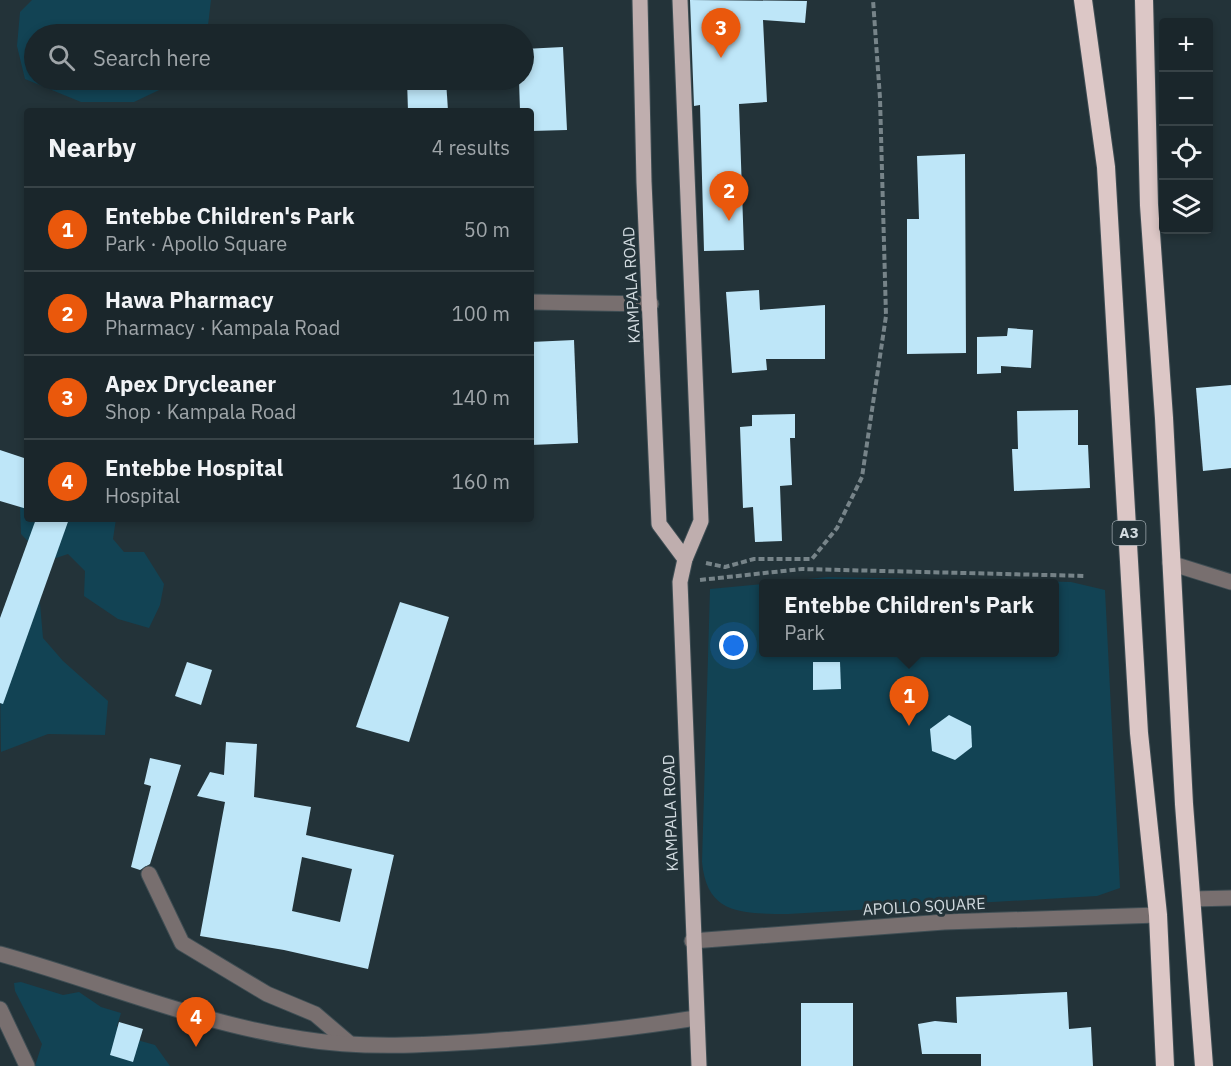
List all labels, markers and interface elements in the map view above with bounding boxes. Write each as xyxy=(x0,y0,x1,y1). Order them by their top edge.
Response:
pin: 3 xyxy=(702,8,740,58)
map controls xyxy=(1159,18,1213,234)
button: + xyxy=(1159,18,1213,72)
search box xyxy=(24,24,534,90)
icon: search xyxy=(45,41,78,74)
text: Search here xyxy=(93,43,211,72)
button: − xyxy=(1159,72,1213,126)
button: locate xyxy=(1159,126,1213,180)
text: Nearby xyxy=(48,130,136,164)
text: 4 results xyxy=(432,134,510,161)
pin: 2 xyxy=(710,172,748,221)
button: layers xyxy=(1159,180,1213,234)
text: Entebbe Children's Park xyxy=(105,201,355,230)
text: 1 xyxy=(62,216,74,243)
text: 50 m xyxy=(464,216,510,243)
street label: KAMPALA ROAD xyxy=(618,226,644,344)
text: Park · Apollo Square xyxy=(105,230,287,257)
text: Hawa Pharmacy xyxy=(105,285,273,314)
text: 2 xyxy=(62,300,74,327)
text: 100 m xyxy=(452,300,510,327)
text: Pharmacy · Kampala Road xyxy=(105,314,340,341)
text: Apex Drycleaner xyxy=(105,369,276,398)
text: 3 xyxy=(62,384,74,411)
text: 140 m xyxy=(452,384,510,411)
text: Shop · Kampala Road xyxy=(105,398,296,425)
text: Entebbe Hospital xyxy=(105,453,283,482)
text: 4 xyxy=(62,468,74,495)
text: 160 m xyxy=(452,468,510,495)
text: Hospital xyxy=(105,482,180,509)
road number: A3 xyxy=(1112,521,1146,545)
popup xyxy=(759,579,1059,657)
text: Entebbe Children's Park xyxy=(784,590,1034,619)
text: Park xyxy=(784,619,825,646)
your location xyxy=(719,631,748,660)
pin: 1 xyxy=(890,676,928,726)
street label: KAMPALA ROAD xyxy=(658,754,682,872)
street label: APOLLO SQUARE xyxy=(862,893,986,919)
pin: 4 xyxy=(176,998,216,1047)

